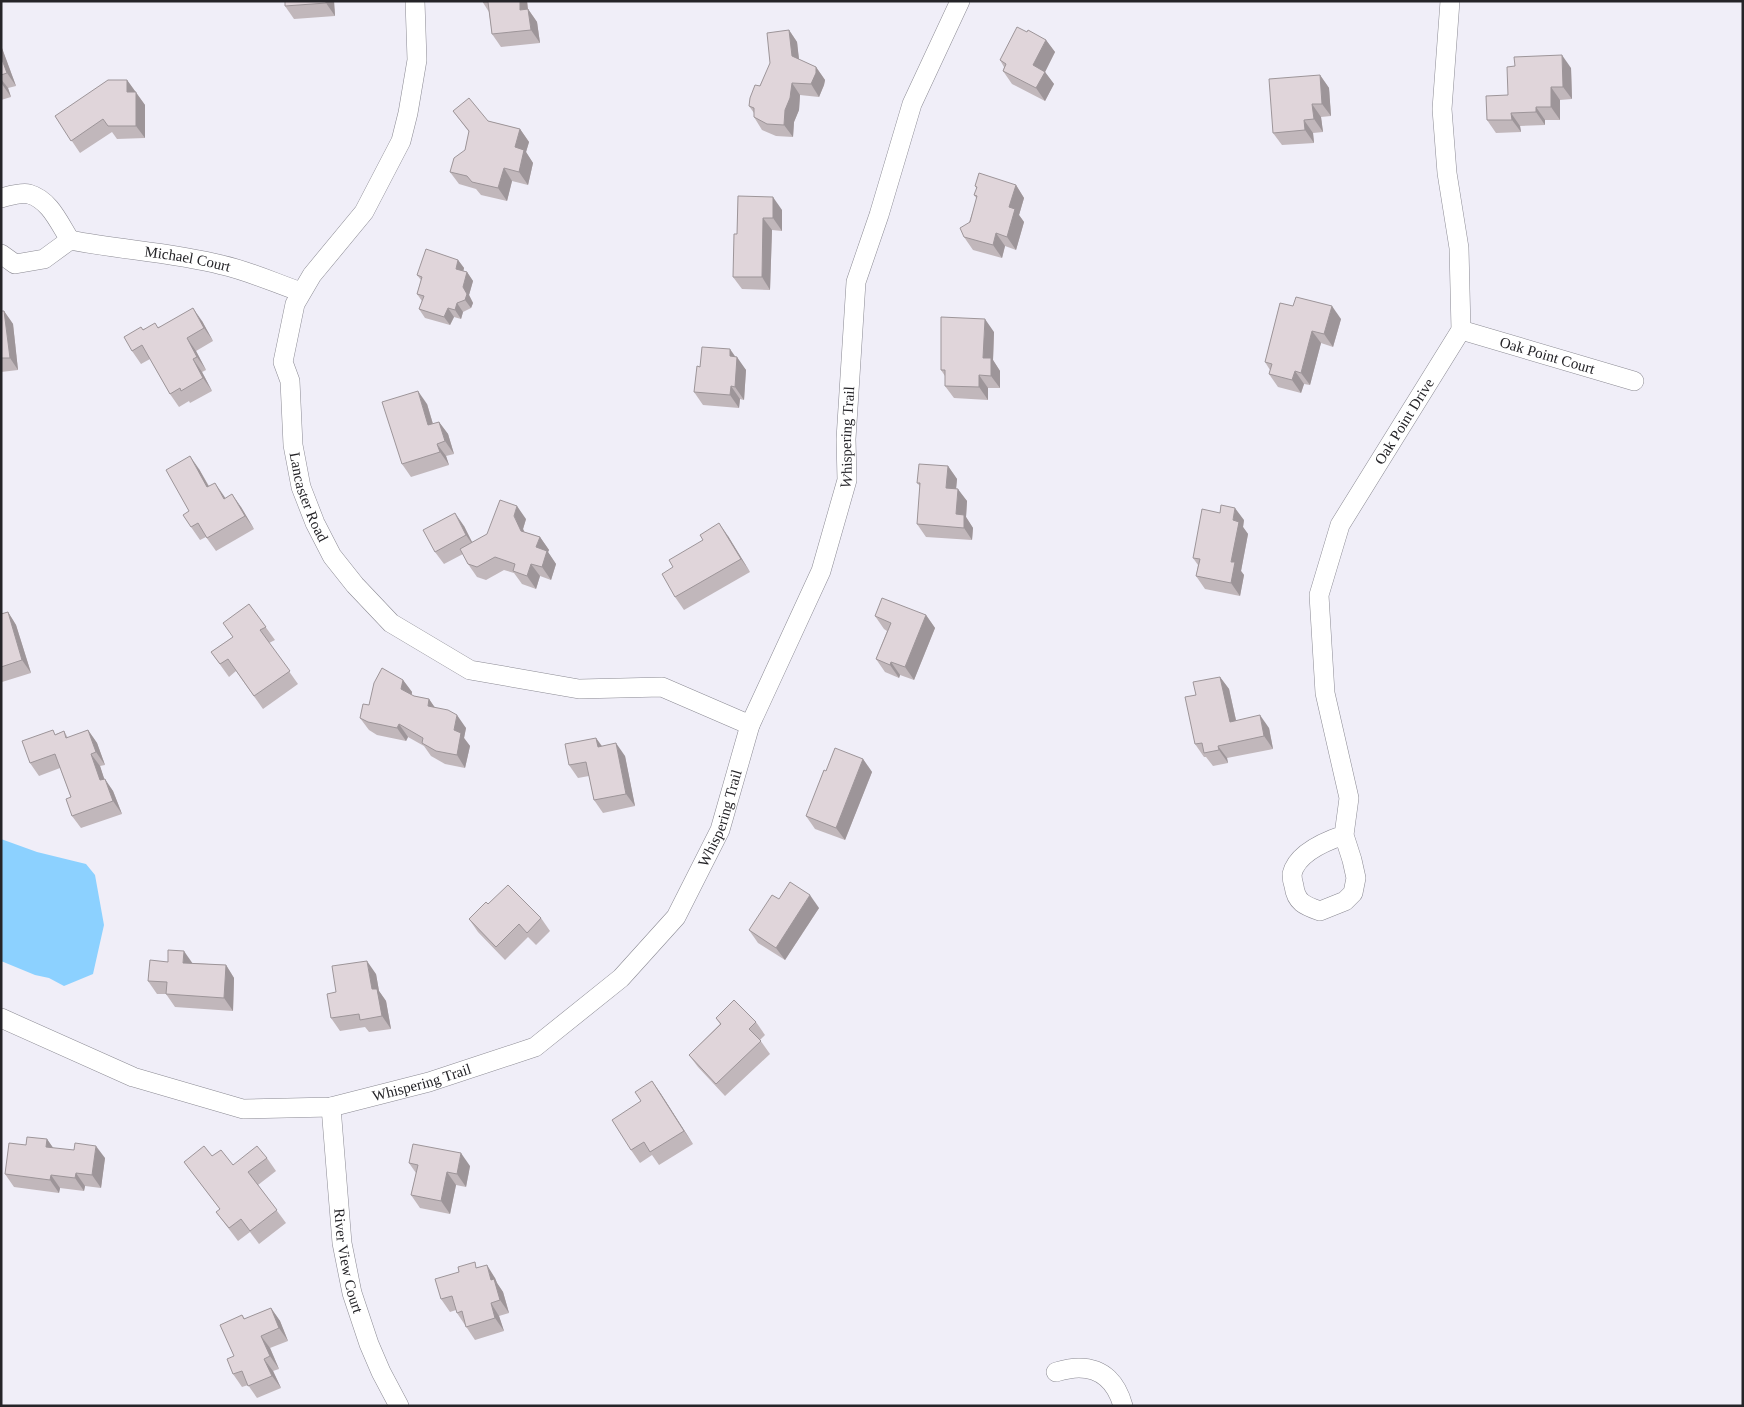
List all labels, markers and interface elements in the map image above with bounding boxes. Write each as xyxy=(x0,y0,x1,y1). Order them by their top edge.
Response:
street label: Michael Court xyxy=(144,243,233,275)
street label: Oak Point Court xyxy=(1498,334,1598,377)
street label: Oak Point Drive xyxy=(1372,375,1437,467)
street label: Whispering Trail xyxy=(837,386,857,490)
street label: Lancaster Road xyxy=(287,451,331,545)
street label: Whispering Trail xyxy=(695,768,745,869)
street label: Whispering Trail xyxy=(370,1061,473,1104)
street label: River View Court xyxy=(331,1208,366,1316)

